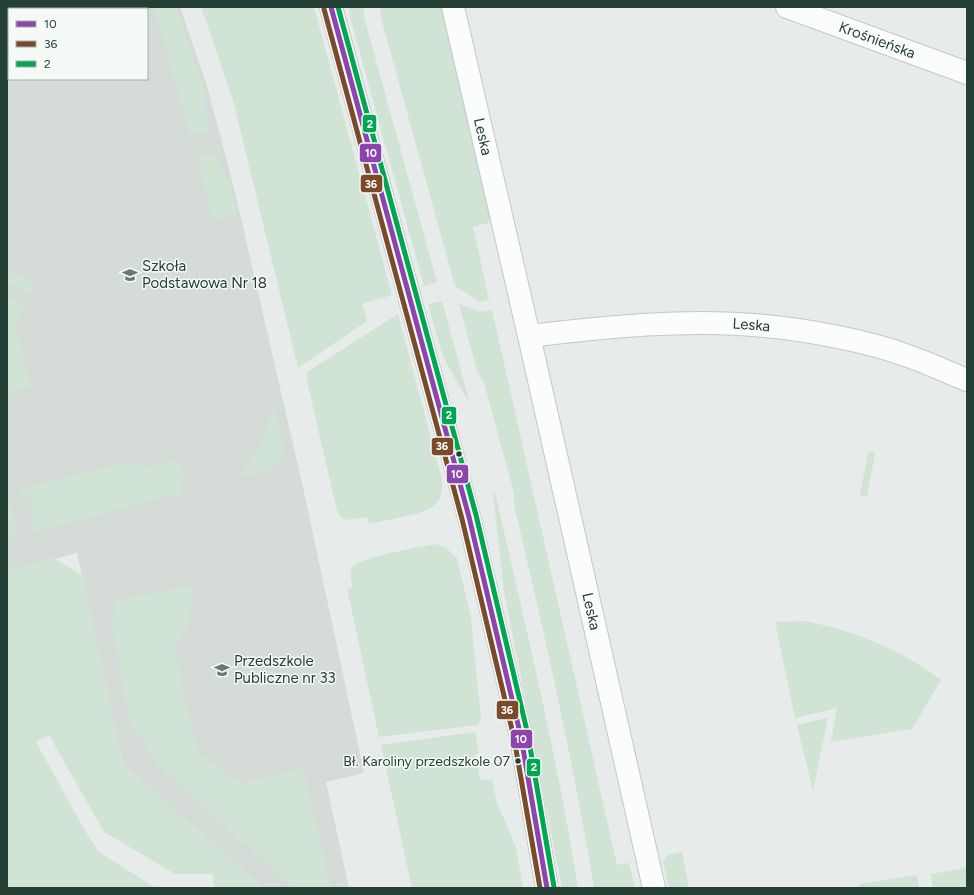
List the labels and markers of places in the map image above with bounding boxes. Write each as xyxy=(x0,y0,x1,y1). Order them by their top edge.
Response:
place label: Szkoła Podstawowa Nr 18 xyxy=(142,257,267,292)
school or university icon: Szkoła Podstawowa Nr 18 xyxy=(121,266,139,284)
unlabelled marker xyxy=(454,449,464,459)
place label: Przedszkole Publiczne nr 33 xyxy=(234,652,336,687)
school or university icon: Przedszkole Publiczne nr 33 xyxy=(213,661,231,679)
place label: Bł. Karoliny przedszkole 07 xyxy=(343,753,510,770)
marker: Bł. Karoliny przedszkole 07 xyxy=(513,756,523,766)

